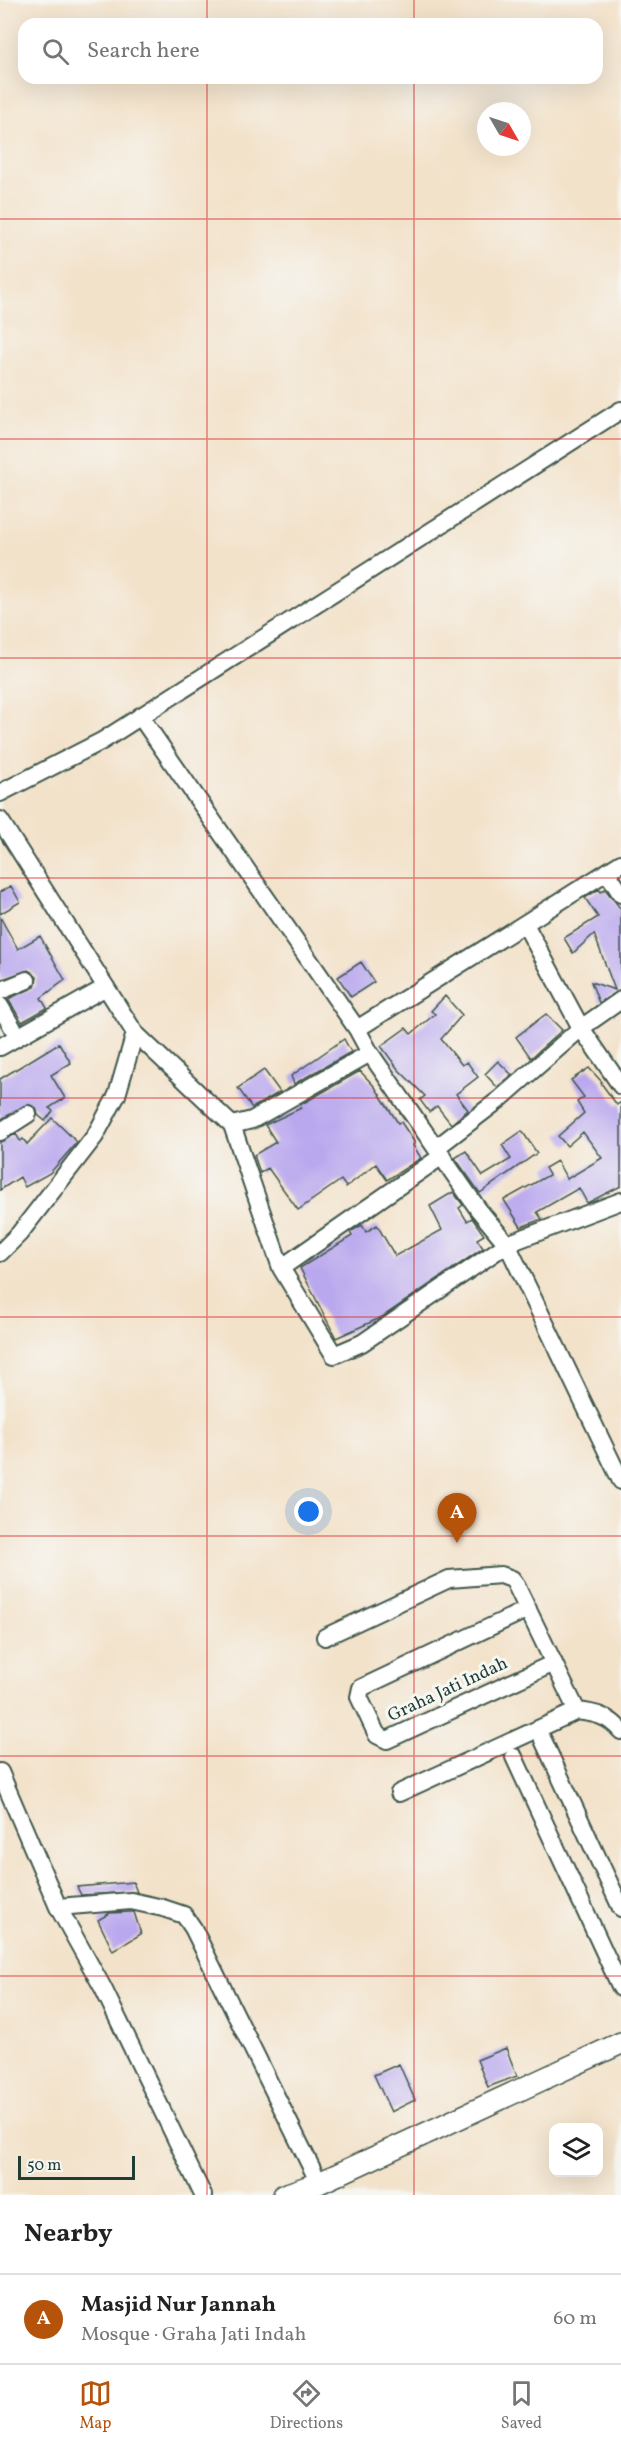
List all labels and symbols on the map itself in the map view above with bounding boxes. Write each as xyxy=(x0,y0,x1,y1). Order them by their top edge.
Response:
north arrow xyxy=(477,102,531,156)
pin: A xyxy=(438,1494,476,1543)
your location xyxy=(294,1497,323,1526)
street label: Graha Jati Indah xyxy=(384,1651,512,1729)
scale bar xyxy=(18,2153,135,2180)

